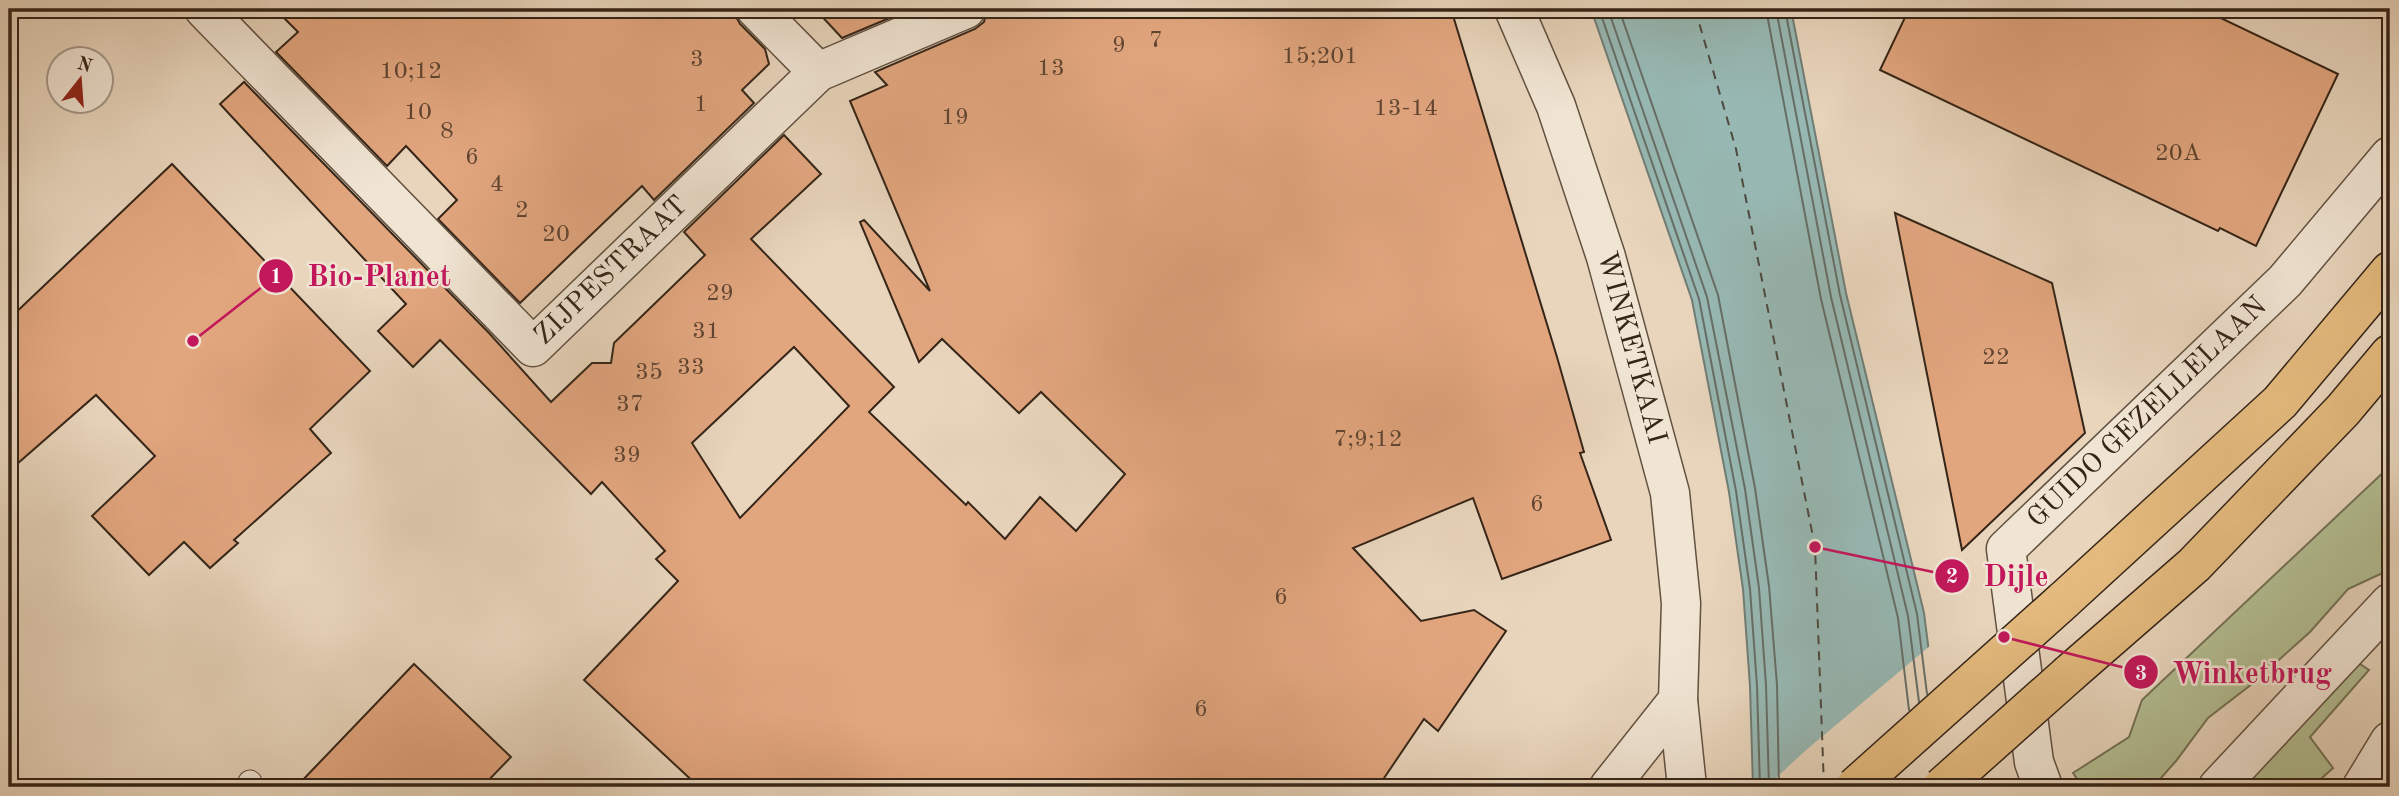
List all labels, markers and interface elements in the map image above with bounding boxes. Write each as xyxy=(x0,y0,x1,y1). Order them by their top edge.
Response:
house number: 7 xyxy=(1149,29,1163,53)
house number: 9 xyxy=(1112,34,1126,58)
house number: 15;201 xyxy=(1282,45,1358,69)
north arrow xyxy=(46,46,116,116)
house number: 3 xyxy=(690,48,704,72)
text: N xyxy=(75,55,94,77)
house number: 13 xyxy=(1037,57,1065,81)
house number: 10;12 xyxy=(380,60,442,84)
house number: 1 xyxy=(694,93,708,117)
house number: 13-14 xyxy=(1374,97,1438,121)
house number: 10 xyxy=(404,101,432,125)
house number: 19 xyxy=(941,106,969,130)
house number: 8 xyxy=(440,120,454,144)
house number: 20A xyxy=(2155,142,2201,166)
house number: 6 xyxy=(465,146,479,170)
house number: 4 xyxy=(490,173,504,197)
street label: ZIJPESTRAAT xyxy=(530,191,694,351)
house number: 2 xyxy=(515,199,529,223)
house number: 20 xyxy=(542,223,570,247)
street label: WINKETKAAI xyxy=(1591,249,1670,447)
callout: Bio-Planet xyxy=(259,250,465,301)
text: Bio-Planet xyxy=(307,263,451,293)
text: 1 xyxy=(270,267,282,288)
house number: 29 xyxy=(706,282,734,306)
street label: GUIDO GEZELLELAAN xyxy=(2023,292,2273,534)
house number: 31 xyxy=(692,320,720,344)
house number: 22 xyxy=(1982,346,2010,370)
house number: 33 xyxy=(677,356,705,380)
house number: 35 xyxy=(635,361,663,385)
house number: 37 xyxy=(616,393,644,417)
house number: 7;9;12 xyxy=(1333,428,1403,452)
house number: 39 xyxy=(613,444,641,468)
house number: 6 xyxy=(1530,493,1544,517)
callout: Dijle xyxy=(1934,550,2063,601)
text: Dijle xyxy=(1983,563,2049,593)
text: 2 xyxy=(1946,567,1958,588)
house number: 6 xyxy=(1274,586,1288,610)
callout: Winketbrug xyxy=(2123,647,2346,698)
text: Winketbrug xyxy=(2172,660,2332,690)
text: 3 xyxy=(2135,664,2147,685)
house number: 6 xyxy=(1194,698,1208,722)

